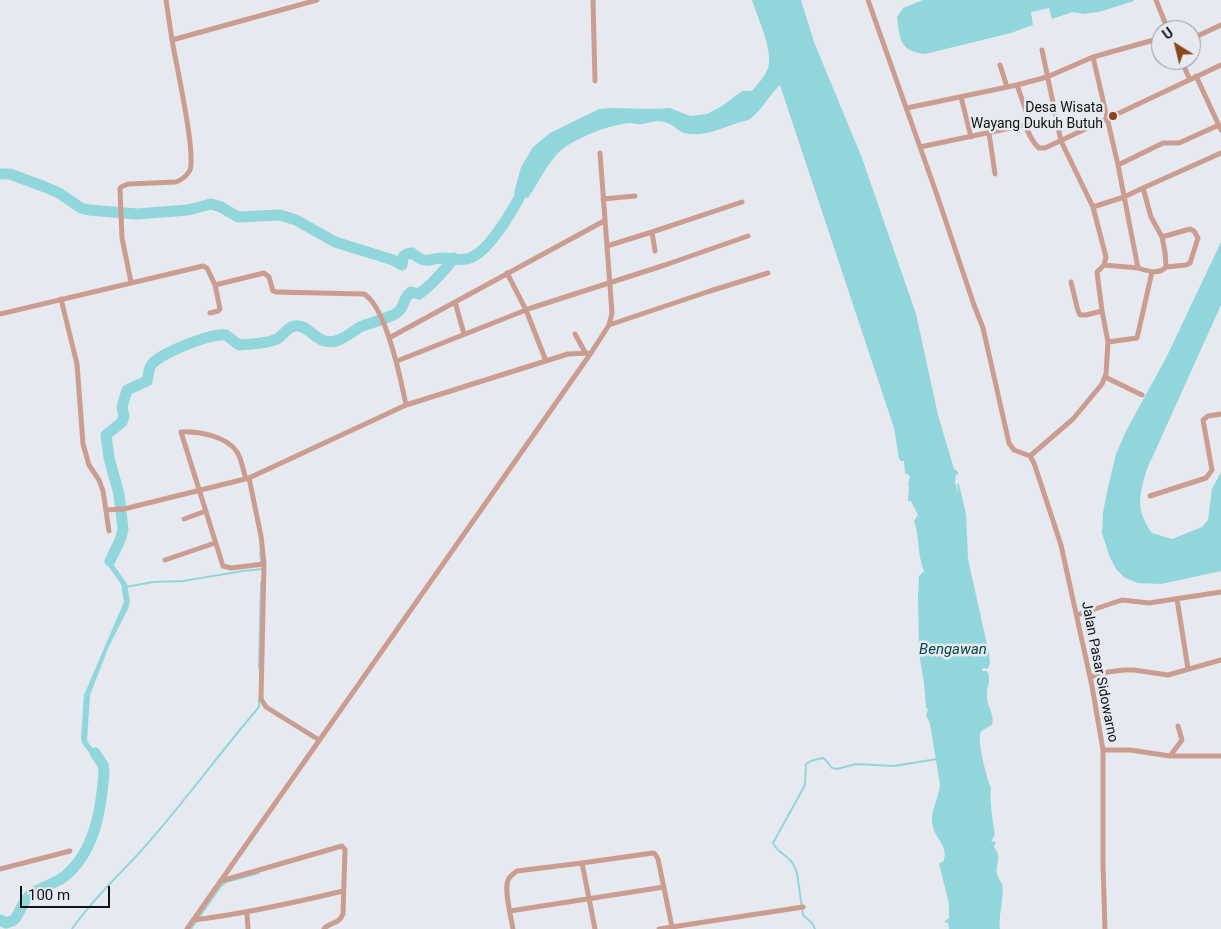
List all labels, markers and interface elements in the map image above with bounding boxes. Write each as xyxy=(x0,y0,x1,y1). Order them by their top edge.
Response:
north arrow xyxy=(1151,20,1201,70)
text: U xyxy=(1159,24,1176,43)
place label: Desa Wisata Wayang Dukuh Butuh xyxy=(971,100,1103,132)
marker: Desa Wisata Wayang Dukuh Butuh xyxy=(1107,110,1119,122)
street label: Jalan Pasar Sidowarno xyxy=(1077,600,1121,744)
water label: Bengawan xyxy=(919,641,987,659)
scale bar xyxy=(22,876,112,908)
text: 100 m xyxy=(28,886,70,904)

